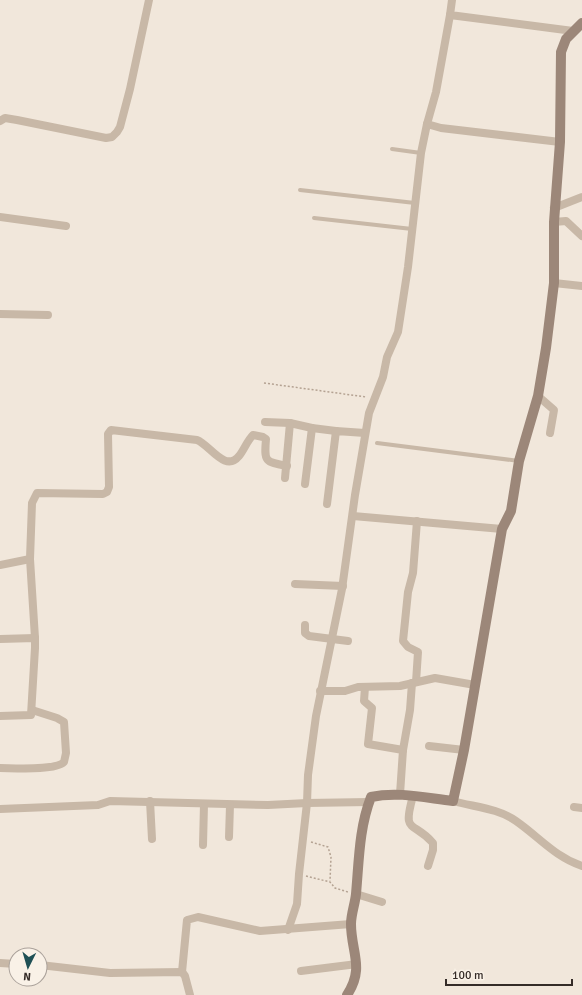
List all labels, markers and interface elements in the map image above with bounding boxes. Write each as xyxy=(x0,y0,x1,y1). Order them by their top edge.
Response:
north arrow xyxy=(8,947,48,987)
scale bar xyxy=(446,961,572,987)
text: 100 m xyxy=(452,968,484,983)
text: N xyxy=(23,970,32,983)

